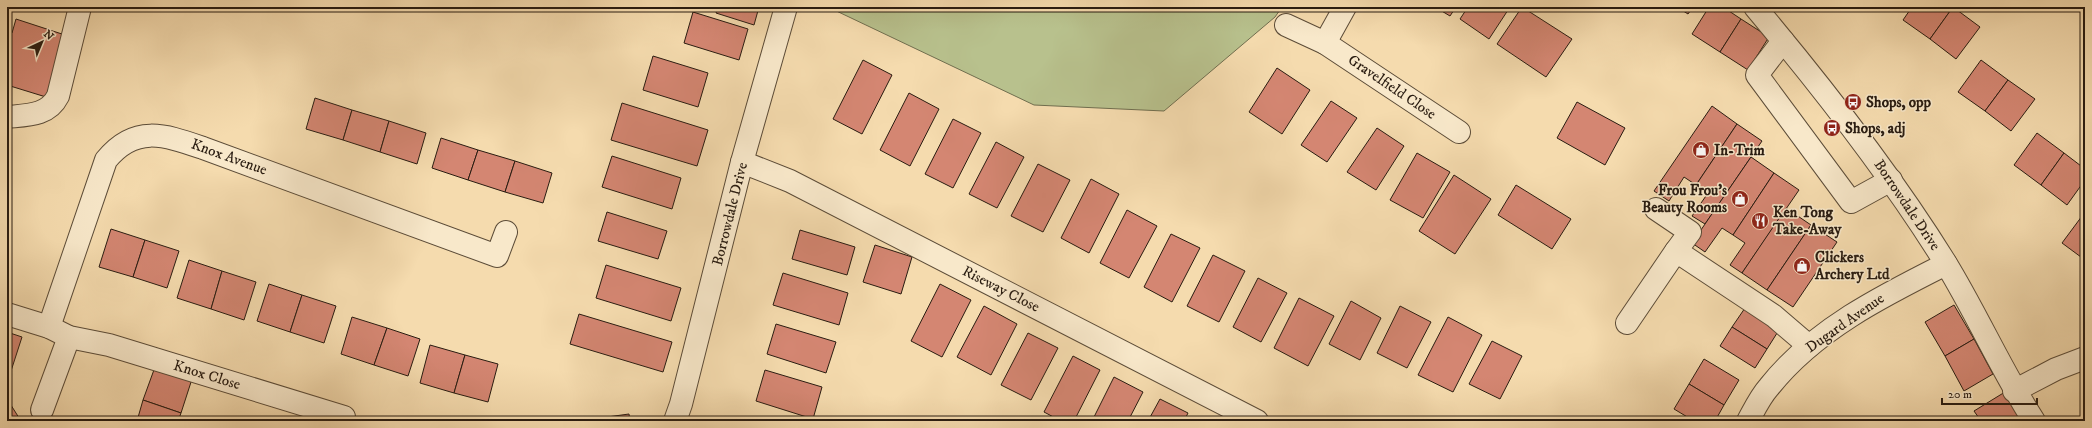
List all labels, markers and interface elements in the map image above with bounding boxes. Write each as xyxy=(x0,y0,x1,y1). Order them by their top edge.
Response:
north arrow xyxy=(22,22,62,62)
text: N xyxy=(40,27,56,44)
street label: Gravelfield Close xyxy=(1344,50,1440,124)
bus stop icon: Shops, opp xyxy=(1843,92,1863,112)
place label: Shops, opp xyxy=(1866,93,1932,112)
bus stop icon: Shops, adj xyxy=(1822,118,1842,138)
place label: Shops, adj xyxy=(1845,119,1906,138)
street label: Knox Avenue xyxy=(188,134,270,180)
shop icon: In-Trim xyxy=(1691,140,1711,160)
place label: In-Trim xyxy=(1714,141,1765,160)
street label: Borrowdale Drive xyxy=(1870,156,1944,254)
street label: Borrowdale Drive xyxy=(708,160,752,268)
place label: Frou Frou's Beauty Rooms xyxy=(1642,181,1727,217)
shop icon: Frou Frou's Beauty Rooms xyxy=(1730,189,1750,209)
place label: Ken Tong Take-Away xyxy=(1772,203,1842,239)
restaurant icon: Ken Tong Take-Away xyxy=(1750,211,1770,231)
place label: Clickers Archery Ltd xyxy=(1814,248,1890,284)
shop icon: Clickers Archery Ltd xyxy=(1792,256,1812,276)
street label: Riseway Close xyxy=(959,261,1043,317)
street label: Dugard Avenue xyxy=(1802,289,1888,357)
street label: Knox Close xyxy=(171,356,243,394)
scale bar xyxy=(1942,380,2037,406)
text: 20 m xyxy=(1948,387,1972,402)

